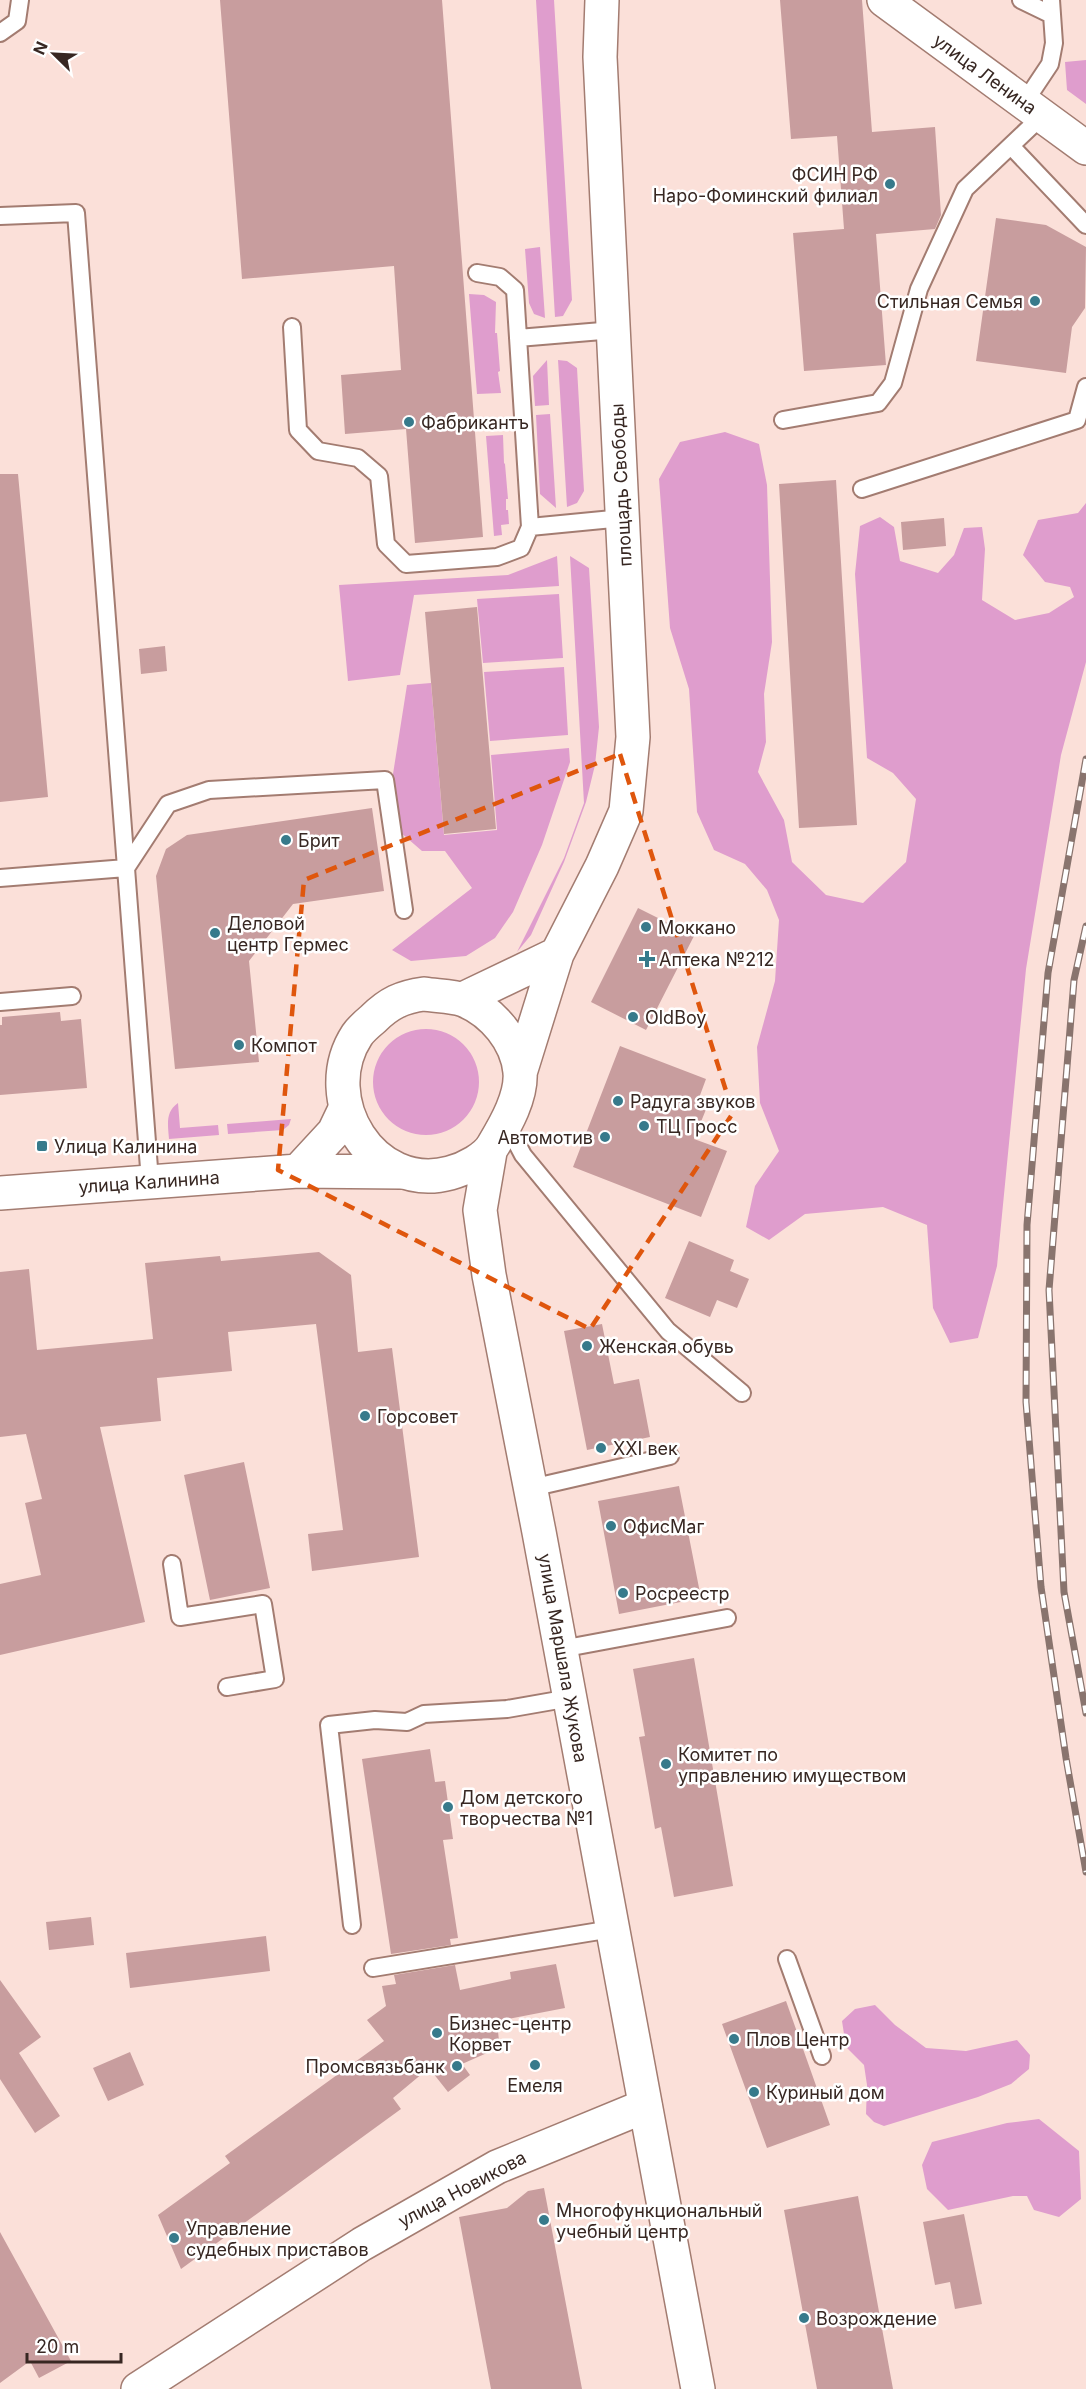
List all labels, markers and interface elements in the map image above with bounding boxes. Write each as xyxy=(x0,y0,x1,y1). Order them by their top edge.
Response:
north arrow xyxy=(24,24,84,84)
street label: улица Ленина xyxy=(929,30,1041,118)
text: N xyxy=(29,38,52,58)
place label: ФСИН РФ Наро-Фоминский филиал xyxy=(653,164,878,206)
marker: ФСИН РФ Наро-Фоминский филиал xyxy=(883,177,897,191)
place label: Стильная Семья xyxy=(877,291,1023,312)
marker: Стильная Семья xyxy=(1028,294,1042,308)
street label: площадь Свободы xyxy=(606,403,636,567)
place label: Фабрикантъ xyxy=(421,412,529,433)
marker: Фабрикантъ xyxy=(402,415,416,429)
place label: Брит xyxy=(298,830,340,851)
marker: Брит xyxy=(279,833,293,847)
place label: Деловой центр Гермес xyxy=(227,913,349,955)
place label: Моккано xyxy=(658,917,736,938)
marker: Моккано xyxy=(639,920,653,934)
marker: Деловой центр Гермес xyxy=(208,926,222,940)
place label: Аптека №212 xyxy=(659,949,774,970)
marker: Аптека №212 xyxy=(640,952,654,966)
place label: OldBoy xyxy=(645,1007,706,1028)
marker: OldBoy xyxy=(626,1010,640,1024)
place label: Компот xyxy=(251,1035,317,1056)
marker: Компот xyxy=(232,1038,246,1052)
place label: Радуга звуков xyxy=(630,1091,756,1112)
marker: Радуга звуков xyxy=(611,1094,625,1108)
place label: ТЦ Гросс xyxy=(656,1116,737,1137)
marker: ТЦ Гросс xyxy=(637,1119,651,1133)
place label: Автомотив xyxy=(497,1127,593,1148)
marker: Автомотив xyxy=(598,1130,612,1144)
place label: Улица Калинина xyxy=(54,1136,197,1157)
marker: Улица Калинина xyxy=(35,1139,49,1153)
street label: улица Калинина xyxy=(78,1167,220,1197)
place label: Женская обувь xyxy=(599,1336,734,1357)
marker: Женская обувь xyxy=(580,1339,594,1353)
place label: Горсовет xyxy=(377,1406,459,1427)
marker: Горсовет xyxy=(358,1409,372,1423)
place label: XXI век xyxy=(613,1438,678,1459)
marker: XXI век xyxy=(594,1441,608,1455)
place label: ОфисМаг xyxy=(623,1516,704,1537)
marker: ОфисМаг xyxy=(604,1519,618,1533)
street label: улица Маршала Жукова xyxy=(534,1552,592,1764)
place label: Росреестр xyxy=(635,1583,729,1604)
marker: Росреестр xyxy=(616,1586,630,1600)
place label: Комитет по управлению имуществом xyxy=(678,1744,906,1786)
marker: Комитет по управлению имуществом xyxy=(659,1757,673,1771)
place label: Дом детского творчества №1 xyxy=(460,1787,593,1829)
marker: Дом детского творчества №1 xyxy=(441,1800,455,1814)
place label: Бизнес-центр Корвет xyxy=(449,2013,571,2055)
marker: Бизнес-центр Корвет xyxy=(430,2026,444,2040)
place label: Плов Центр xyxy=(746,2029,850,2050)
marker: Плов Центр xyxy=(727,2032,741,2046)
place label: Промсвязьбанк xyxy=(305,2056,445,2077)
marker: Емеля xyxy=(528,2058,542,2072)
marker: Промсвязьбанк xyxy=(450,2059,464,2073)
place label: Емеля xyxy=(507,2075,563,2096)
place label: Куриный дом xyxy=(766,2082,885,2103)
marker: Куриный дом xyxy=(747,2085,761,2099)
street label: улица Новикова xyxy=(395,2146,529,2232)
place label: Многофункциональный учебный центр xyxy=(556,2200,763,2242)
marker: Многофункциональный учебный центр xyxy=(537,2213,551,2227)
place label: Управление судебных приставов xyxy=(186,2218,369,2260)
marker: Управление судебных приставов xyxy=(167,2231,181,2245)
place label: Возрождение xyxy=(816,2308,937,2329)
marker: Возрождение xyxy=(797,2311,811,2325)
scale bar xyxy=(27,2326,122,2364)
text: 20 m xyxy=(36,2336,79,2357)

